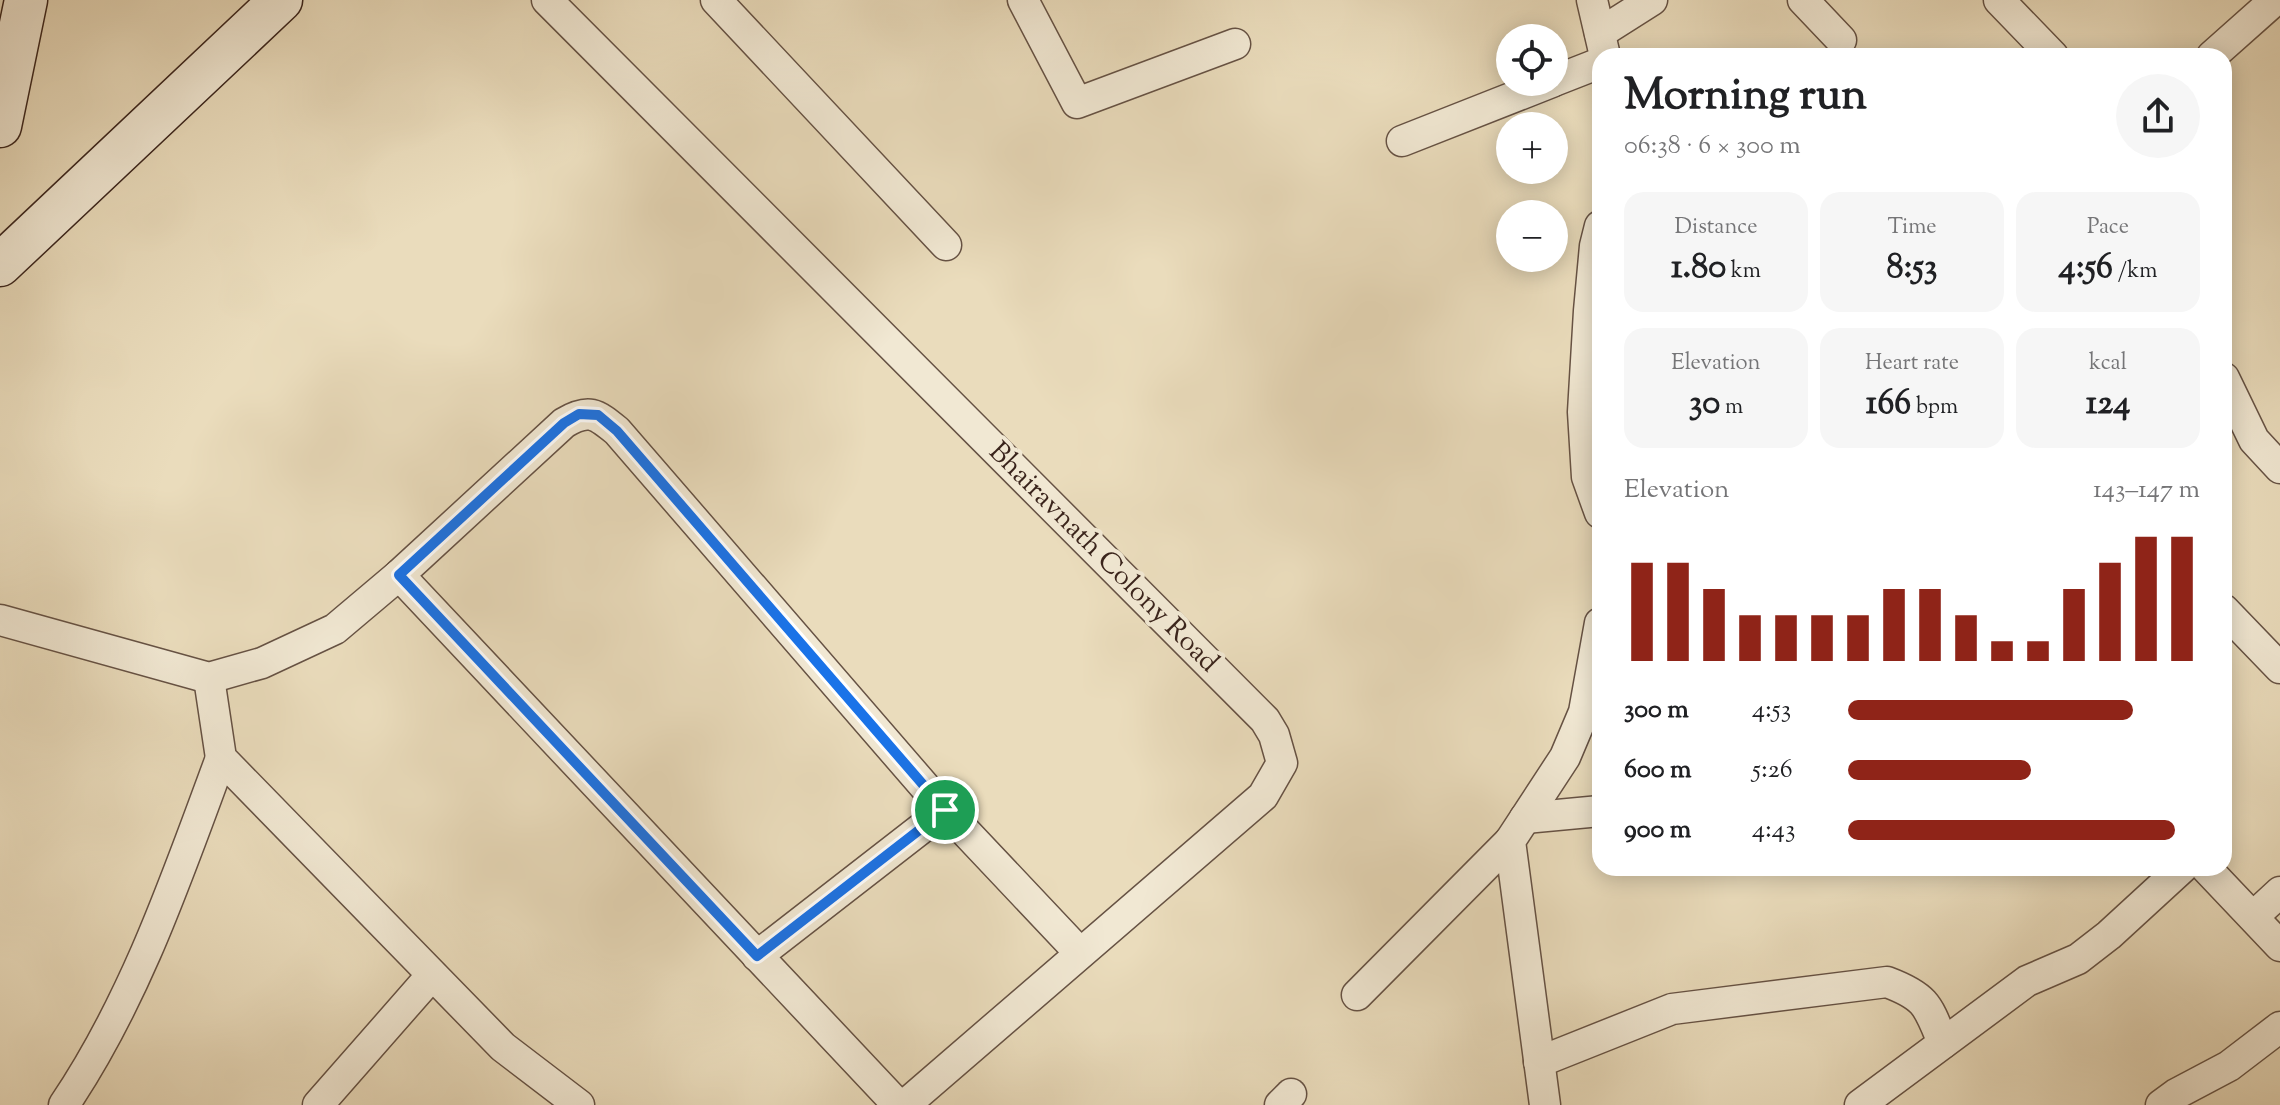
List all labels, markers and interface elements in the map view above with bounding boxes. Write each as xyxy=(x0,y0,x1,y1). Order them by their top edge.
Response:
map controls xyxy=(1496,24,1568,272)
button: locate xyxy=(1496,24,1568,96)
text: Morning run xyxy=(1624,66,1867,129)
button: share xyxy=(2116,74,2200,158)
button: + xyxy=(1496,112,1568,184)
text: 06:38 · 6 × 300 m xyxy=(1624,128,1801,165)
button: − xyxy=(1496,200,1568,272)
text: Distance xyxy=(1675,212,1757,244)
text: Time xyxy=(1888,212,1936,244)
text: Pace xyxy=(2087,212,2129,244)
text: 1.80 xyxy=(1671,244,1726,293)
text: 8:53 xyxy=(1886,244,1938,293)
text: 4:56 xyxy=(2059,244,2113,293)
text: km xyxy=(1726,256,1761,288)
text: /km xyxy=(2113,256,2157,288)
text: Elevation xyxy=(1671,348,1761,380)
text: Heart rate xyxy=(1865,348,1959,380)
text: kcal xyxy=(2089,348,2127,380)
text: 30 xyxy=(1689,380,1720,429)
text: 166 xyxy=(1866,380,1911,429)
text: 124 xyxy=(2086,380,2130,429)
text: m xyxy=(1720,392,1743,424)
text: bpm xyxy=(1911,392,1958,424)
street label: Bhairavnath Colony Road xyxy=(979,434,1228,683)
text: Elevation xyxy=(1624,472,1729,509)
text: 143–147 m xyxy=(2093,472,2200,509)
text: 300 m xyxy=(1624,692,1689,729)
text: 4:53 xyxy=(1752,692,1791,729)
text: 600 m xyxy=(1624,752,1691,789)
text: 5:26 xyxy=(1752,752,1793,789)
pin xyxy=(911,776,979,844)
icon: arrive xyxy=(923,788,967,832)
text: 900 m xyxy=(1624,812,1691,849)
text: 4:43 xyxy=(1752,812,1795,849)

